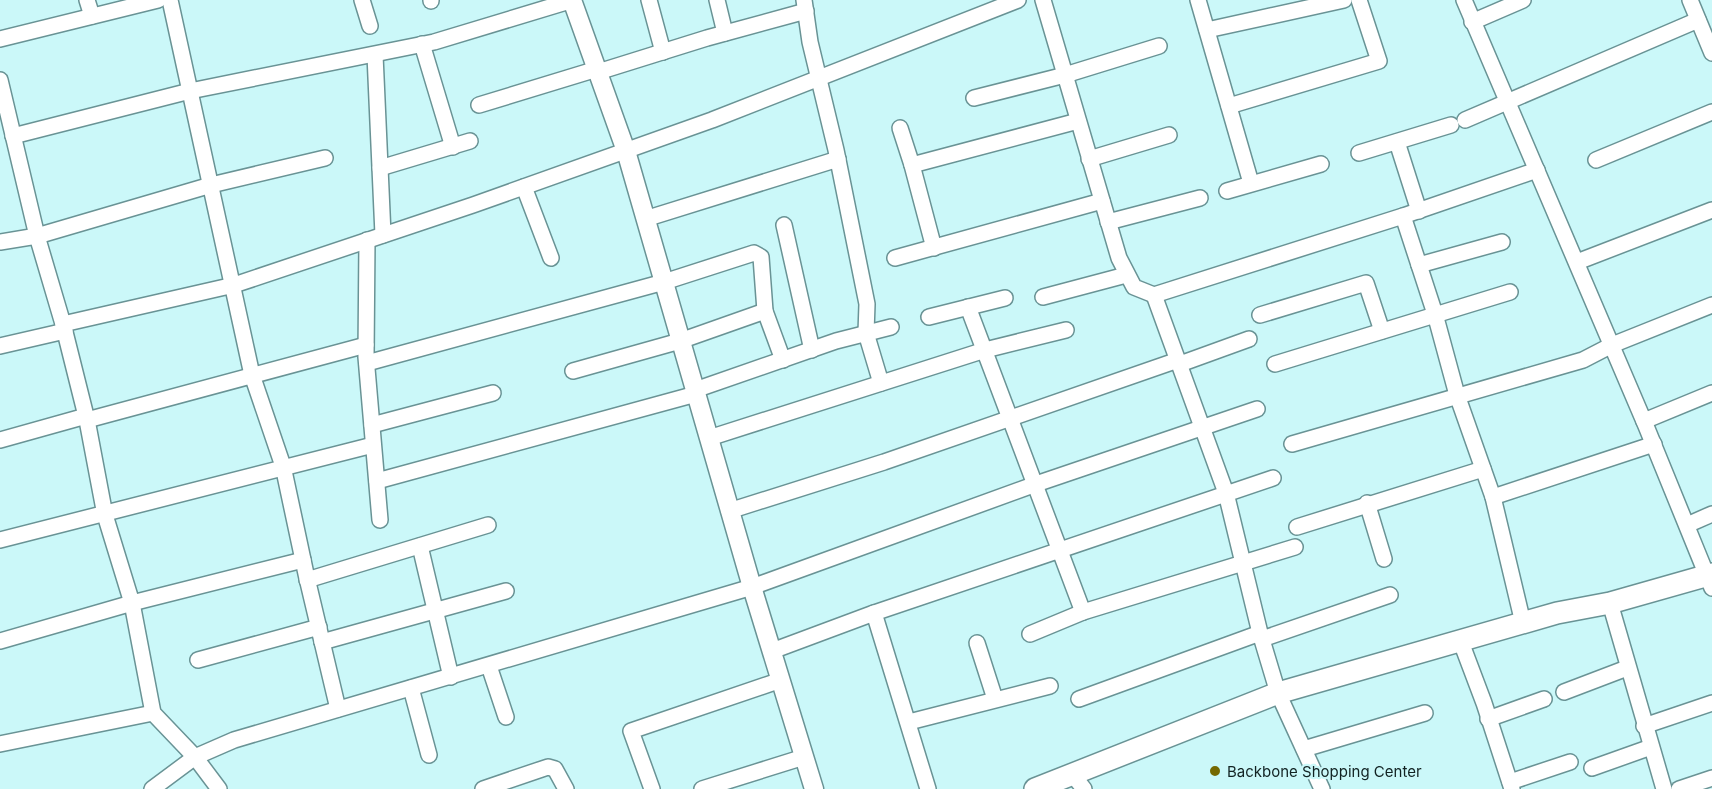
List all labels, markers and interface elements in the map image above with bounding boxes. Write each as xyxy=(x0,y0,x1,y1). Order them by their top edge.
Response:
place label: Backbone Shopping Center xyxy=(1227,762,1422,781)
marker: Backbone Shopping Center xyxy=(1208,764,1222,778)

